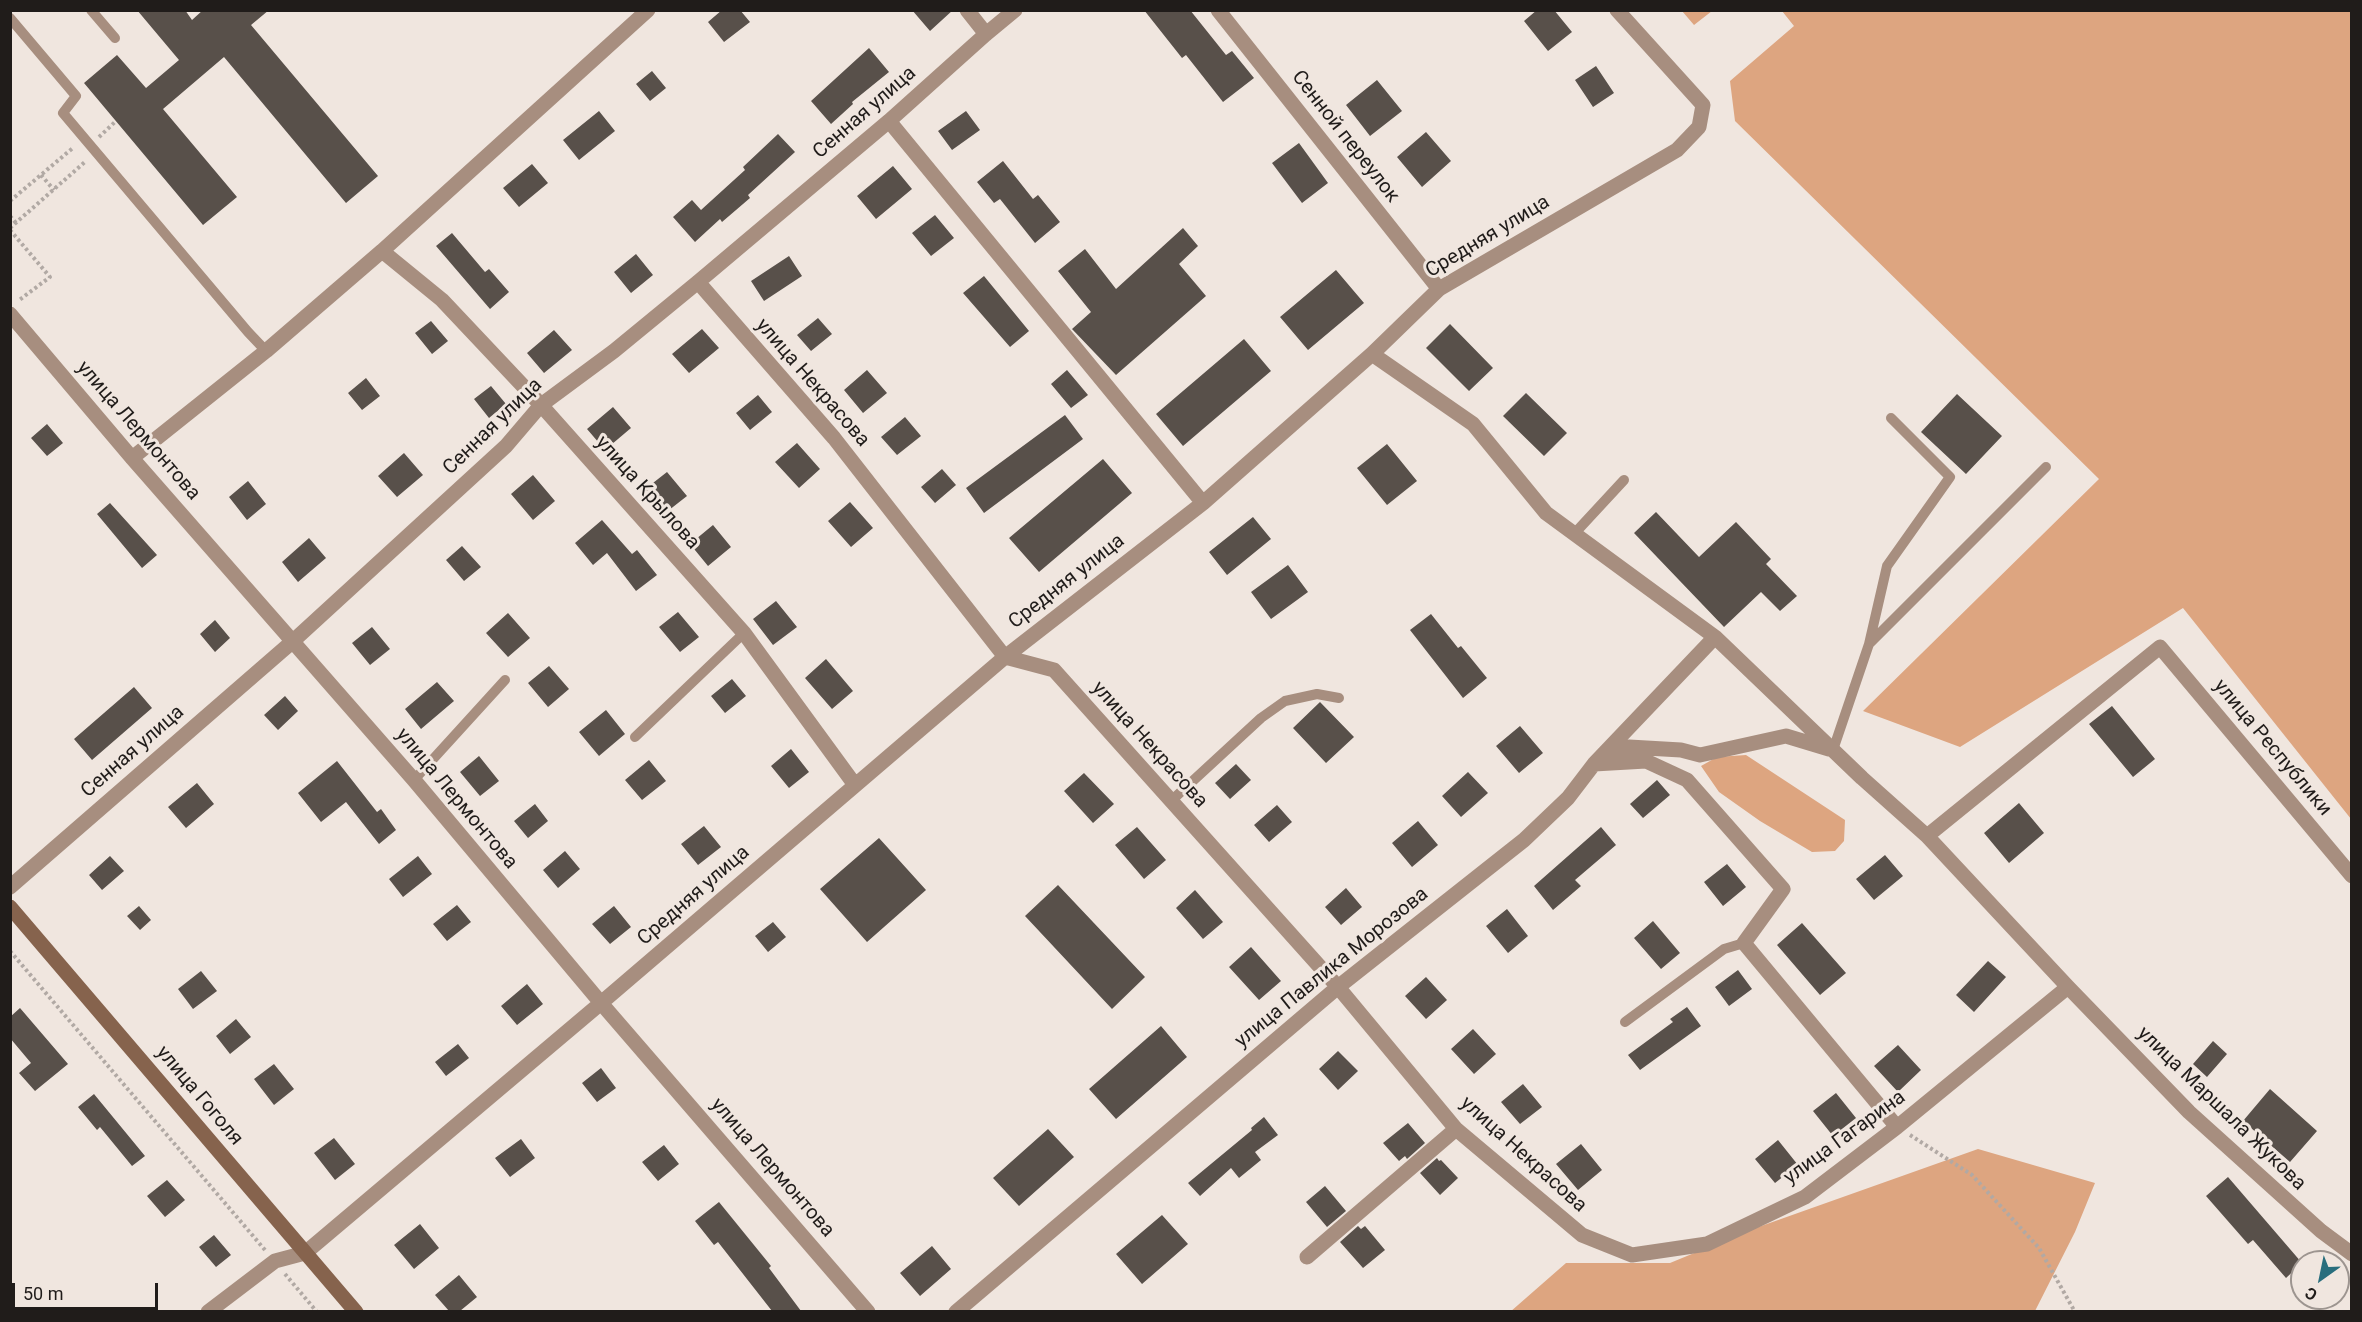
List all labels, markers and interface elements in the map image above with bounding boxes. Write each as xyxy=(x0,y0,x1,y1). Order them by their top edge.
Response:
street label: Сенная улица xyxy=(809,62,921,164)
street label: Сенной переулок xyxy=(1286,66,1404,208)
street label: Средняя улица xyxy=(1422,191,1554,283)
street label: улица Некрасова xyxy=(750,314,874,452)
street label: улица Лермонтова xyxy=(71,357,205,505)
street label: Сенная улица xyxy=(438,374,548,480)
street label: улица Крылова xyxy=(590,431,704,555)
street label: Средняя улица xyxy=(1004,529,1130,635)
street label: улица Республики xyxy=(2208,675,2336,821)
street label: улица Некрасова xyxy=(1086,677,1212,813)
street label: Сенная улица xyxy=(77,701,189,803)
street label: улица Лермонтова xyxy=(390,724,522,874)
street label: Средняя улица xyxy=(633,841,755,951)
street label: улица Павлика Морозова xyxy=(1231,883,1433,1053)
street label: улица Маршала Жукова xyxy=(2132,1022,2310,1196)
street label: улица Гоголя xyxy=(150,1041,248,1151)
street label: улица Гагарина xyxy=(1780,1086,1910,1190)
street label: улица Некрасова xyxy=(1455,1092,1591,1218)
street label: улица Лермонтова xyxy=(705,1094,839,1242)
north arrow xyxy=(2290,1250,2350,1310)
scale bar xyxy=(15,1271,160,1309)
text: 50 m xyxy=(23,1283,63,1304)
text: С xyxy=(2301,1283,2321,1305)

